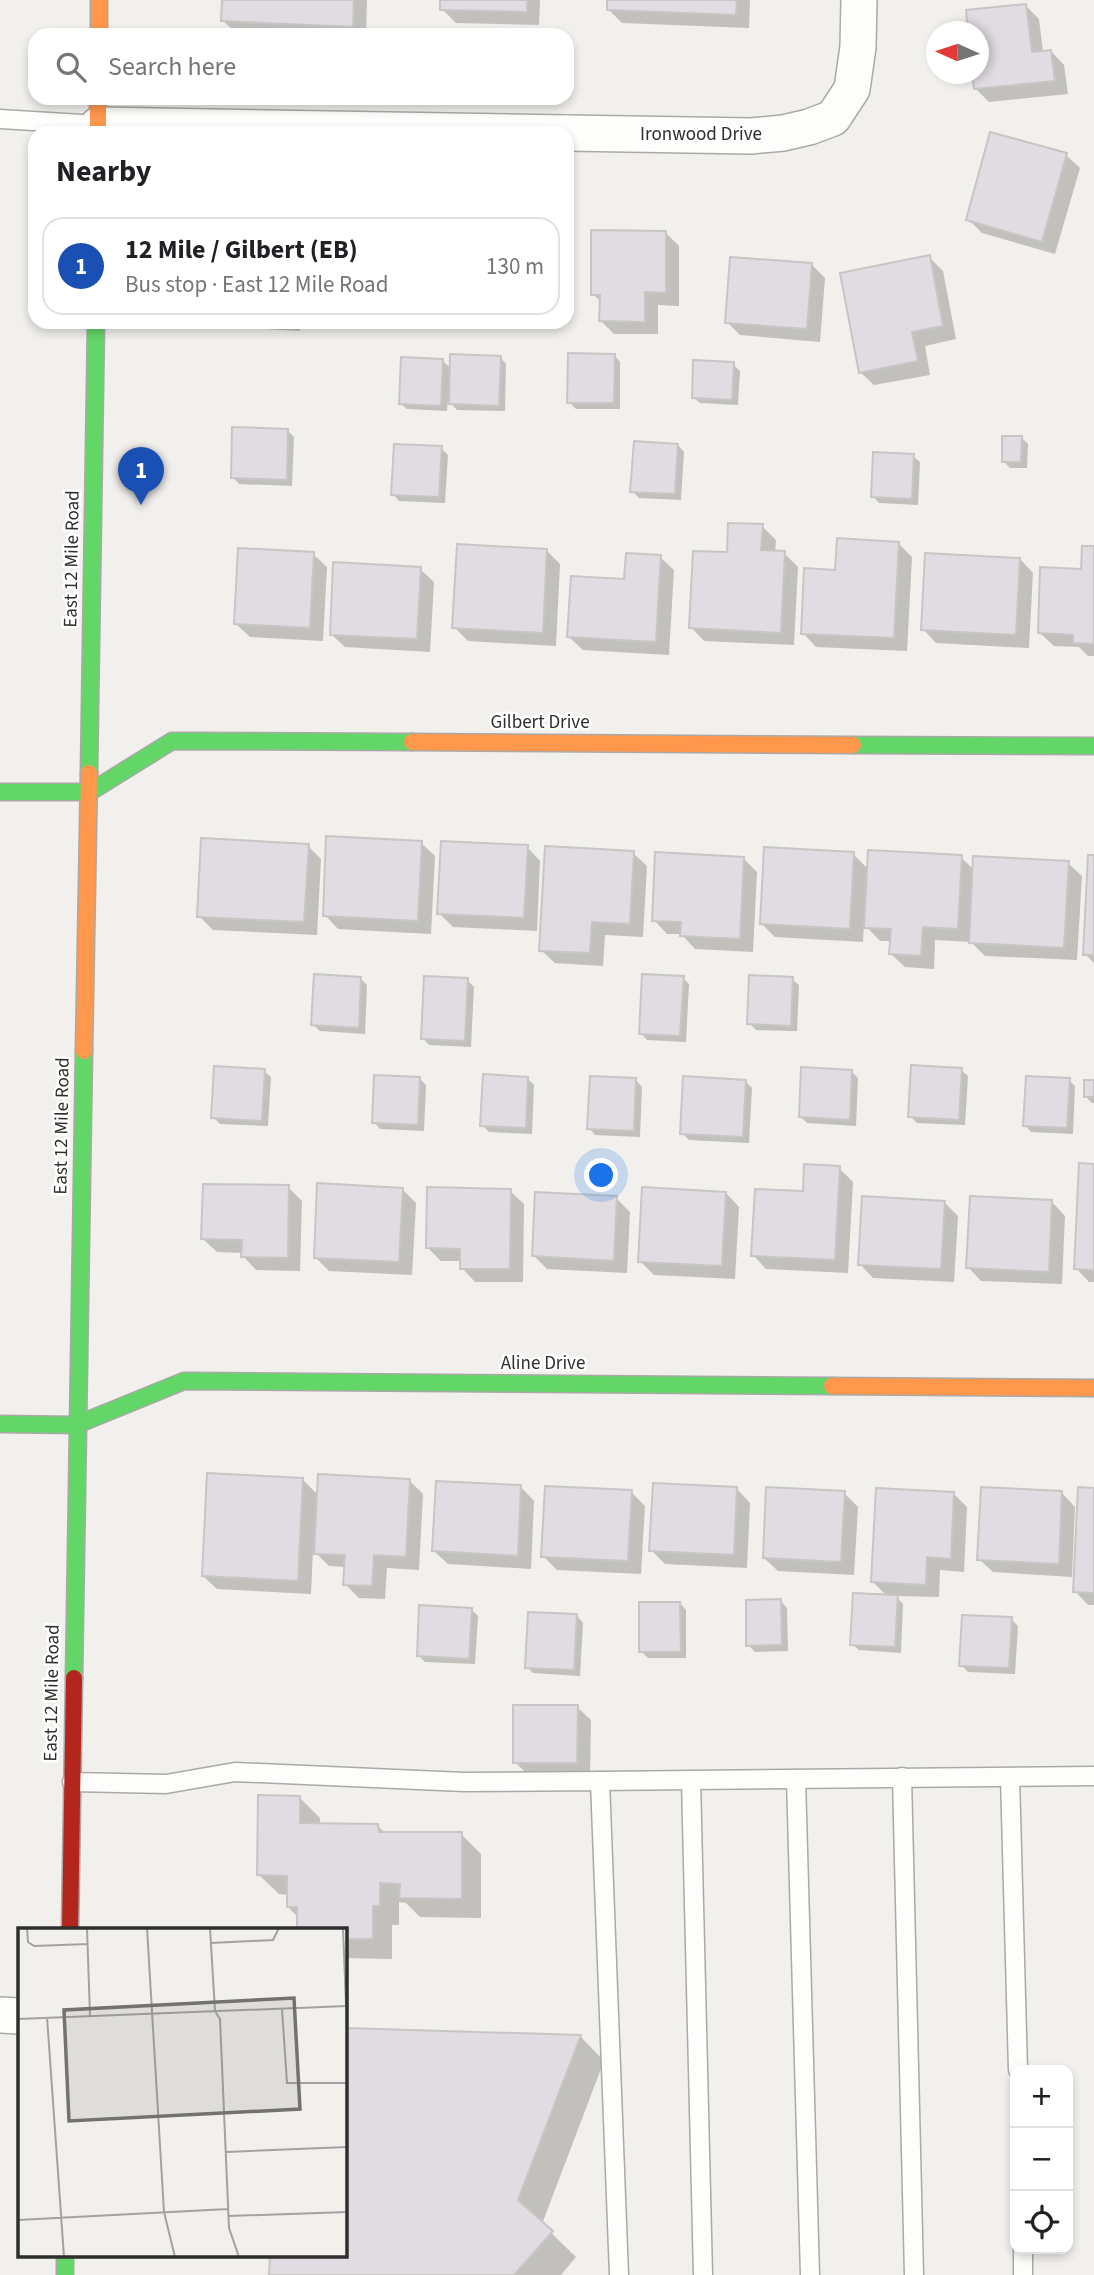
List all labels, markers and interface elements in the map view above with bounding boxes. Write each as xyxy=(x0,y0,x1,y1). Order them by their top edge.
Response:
north arrow xyxy=(926,21,989,84)
search box xyxy=(28,28,574,105)
icon: search xyxy=(52,48,90,86)
text: Search here xyxy=(108,48,236,85)
street label: Ironwood Drive xyxy=(640,121,762,148)
text: Nearby xyxy=(56,150,151,193)
text: 12 Mile / Gilbert (EB) xyxy=(125,231,358,268)
text: 1 xyxy=(75,250,87,283)
text: 130 m xyxy=(486,250,544,283)
text: Bus stop · East 12 Mile Road xyxy=(125,268,388,301)
pin: 1 xyxy=(118,447,164,505)
street label: East 12 Mile Road xyxy=(57,490,87,628)
street label: Gilbert Drive xyxy=(490,709,590,736)
street label: East 12 Mile Road xyxy=(47,1057,77,1195)
your location xyxy=(584,1158,618,1192)
street label: Aline Drive xyxy=(501,1350,585,1377)
street label: East 12 Mile Road xyxy=(37,1624,67,1762)
inset map xyxy=(18,1928,346,2258)
map controls xyxy=(1010,2065,1073,2254)
button: + xyxy=(1010,2065,1073,2128)
button: − xyxy=(1010,2128,1073,2191)
button: locate xyxy=(1010,2191,1073,2254)

